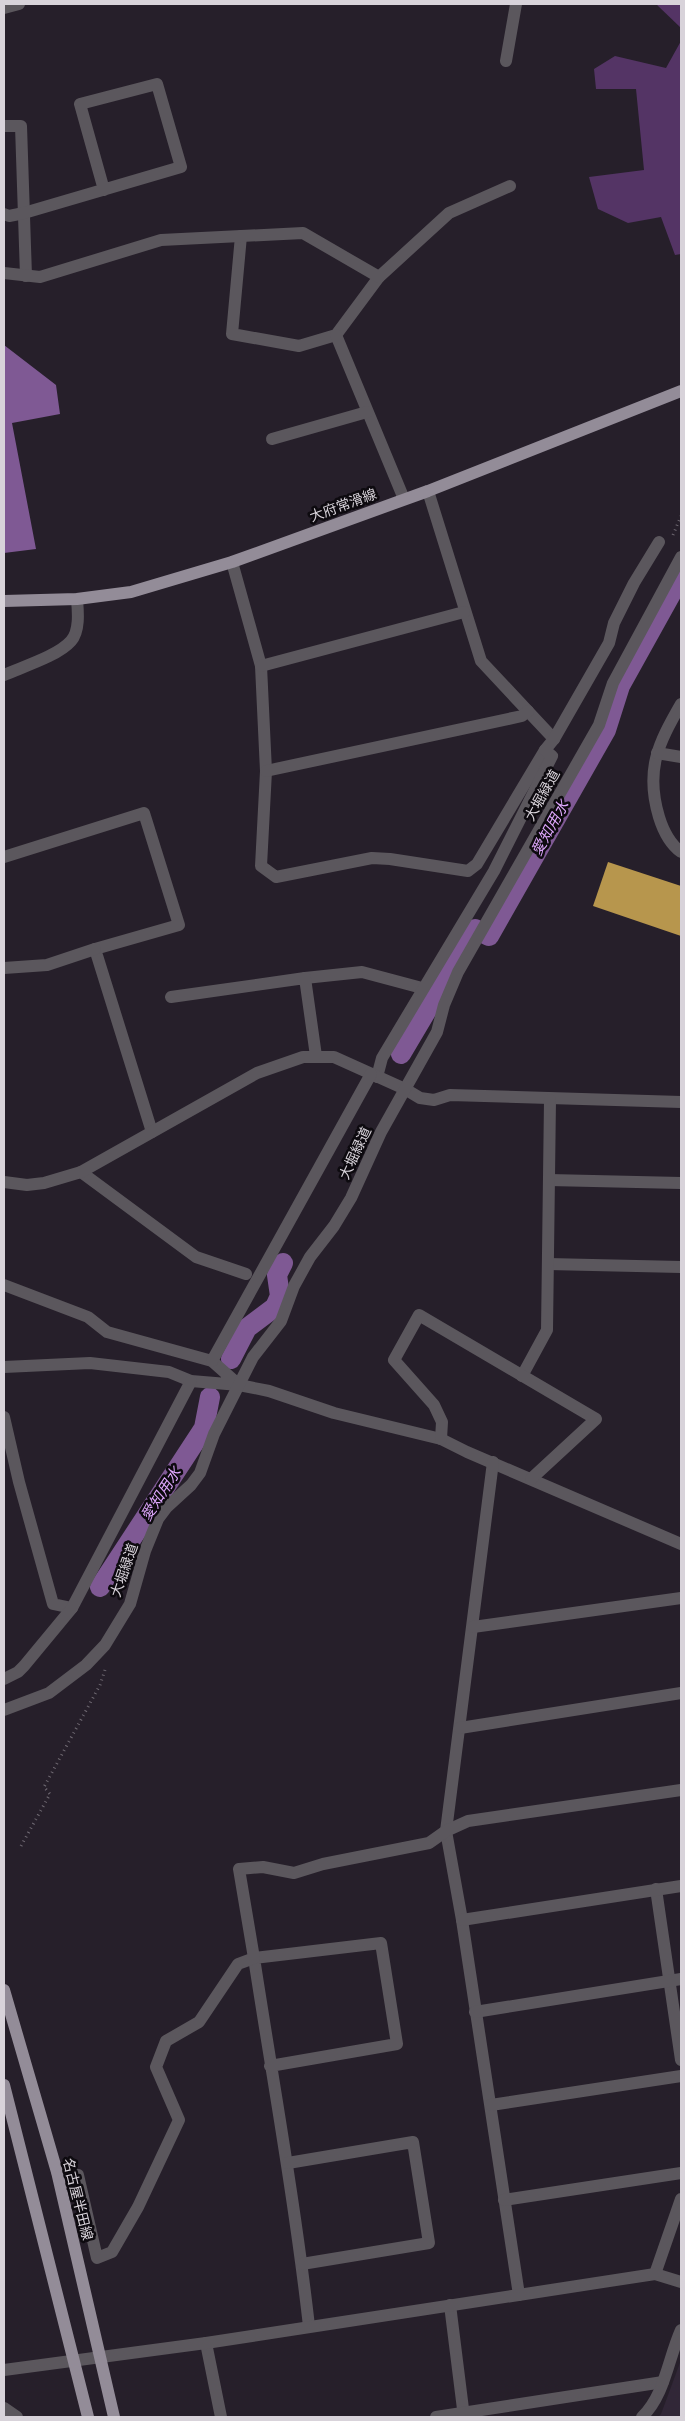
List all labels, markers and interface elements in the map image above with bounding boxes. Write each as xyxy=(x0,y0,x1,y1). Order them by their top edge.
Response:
street label: 大府常滑線 xyxy=(307,485,379,525)
street label: 大堀緑道 xyxy=(521,766,563,824)
water label: 愛知用水 xyxy=(527,795,573,859)
street label: 大堀緑道 xyxy=(335,1124,375,1182)
water label: 愛知用水 xyxy=(136,1462,186,1524)
street label: 大堀緑道 xyxy=(106,1541,142,1599)
street label: 名古屋半田線 xyxy=(59,2156,97,2242)

